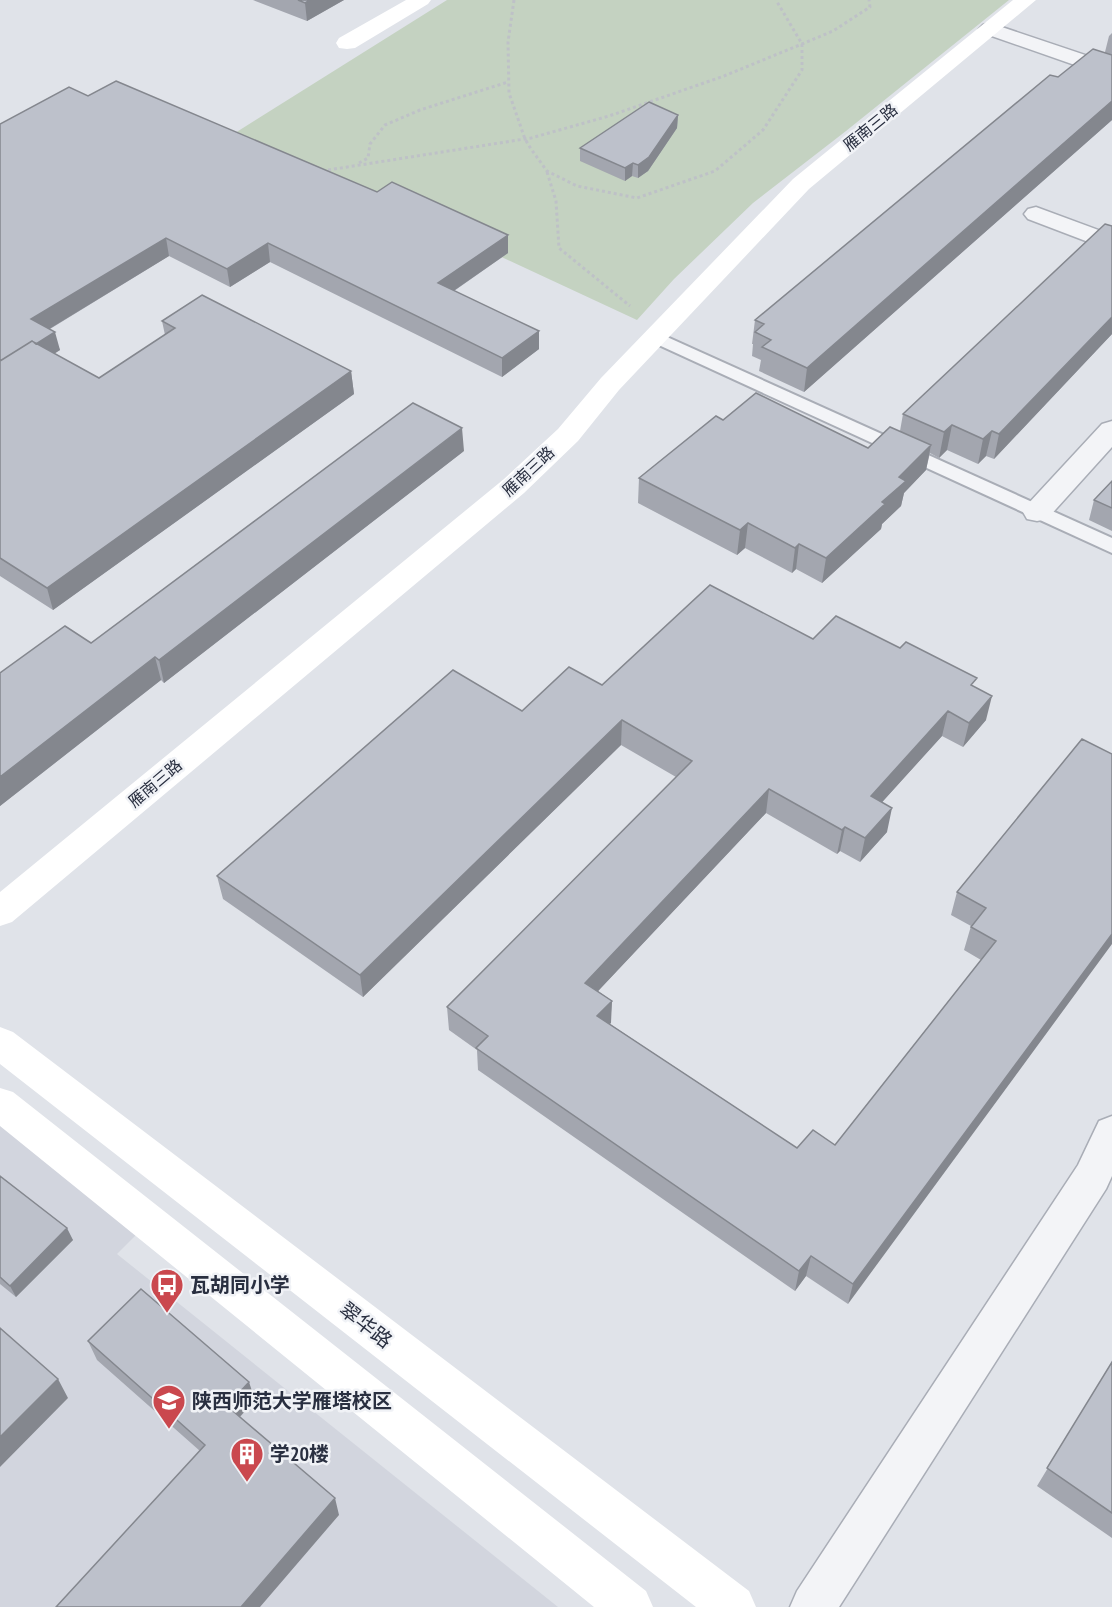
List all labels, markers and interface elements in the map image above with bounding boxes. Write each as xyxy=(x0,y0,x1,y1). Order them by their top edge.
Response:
street label: 雁南三路 xyxy=(839,99,901,155)
street label: 雁南三路 xyxy=(498,442,558,500)
street label: 雁南三路 xyxy=(124,755,186,811)
bus stop icon: 瓦胡同小学 xyxy=(149,1267,185,1314)
place label: 瓦胡同小学 xyxy=(190,1272,290,1298)
street label: 翠华路 xyxy=(334,1296,398,1354)
school or university icon: 陕西师范大学雁塔校区 xyxy=(151,1383,187,1430)
place label: 陕西师范大学雁塔校区 xyxy=(192,1388,392,1414)
building icon: 学20楼 xyxy=(229,1436,265,1483)
place label: 学20楼 xyxy=(270,1441,329,1467)

